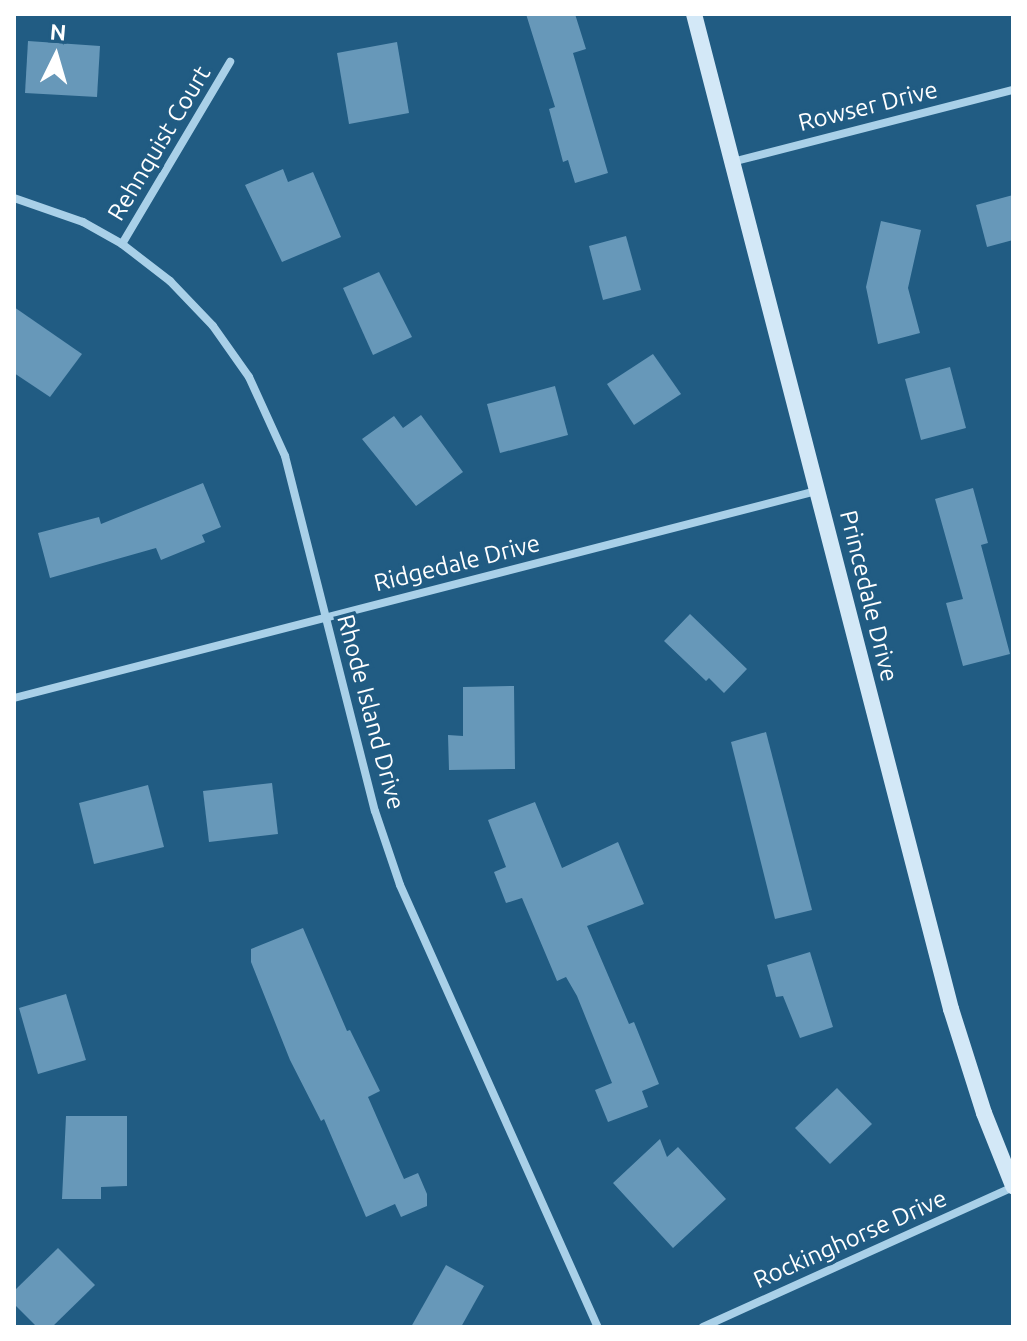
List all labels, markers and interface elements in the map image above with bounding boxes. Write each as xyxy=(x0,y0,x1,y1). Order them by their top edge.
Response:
north arrow xyxy=(16,16,96,96)
text: N xyxy=(49,18,67,45)
street label: Rehnquist Court xyxy=(101,60,217,226)
street label: Rowser Drive xyxy=(795,75,941,137)
street label: Princedale Drive xyxy=(834,507,904,685)
street label: Ridgedale Drive xyxy=(371,528,543,598)
street label: Rhode Island Drive xyxy=(331,611,411,813)
street label: Rockinghorse Drive xyxy=(749,1183,951,1295)

